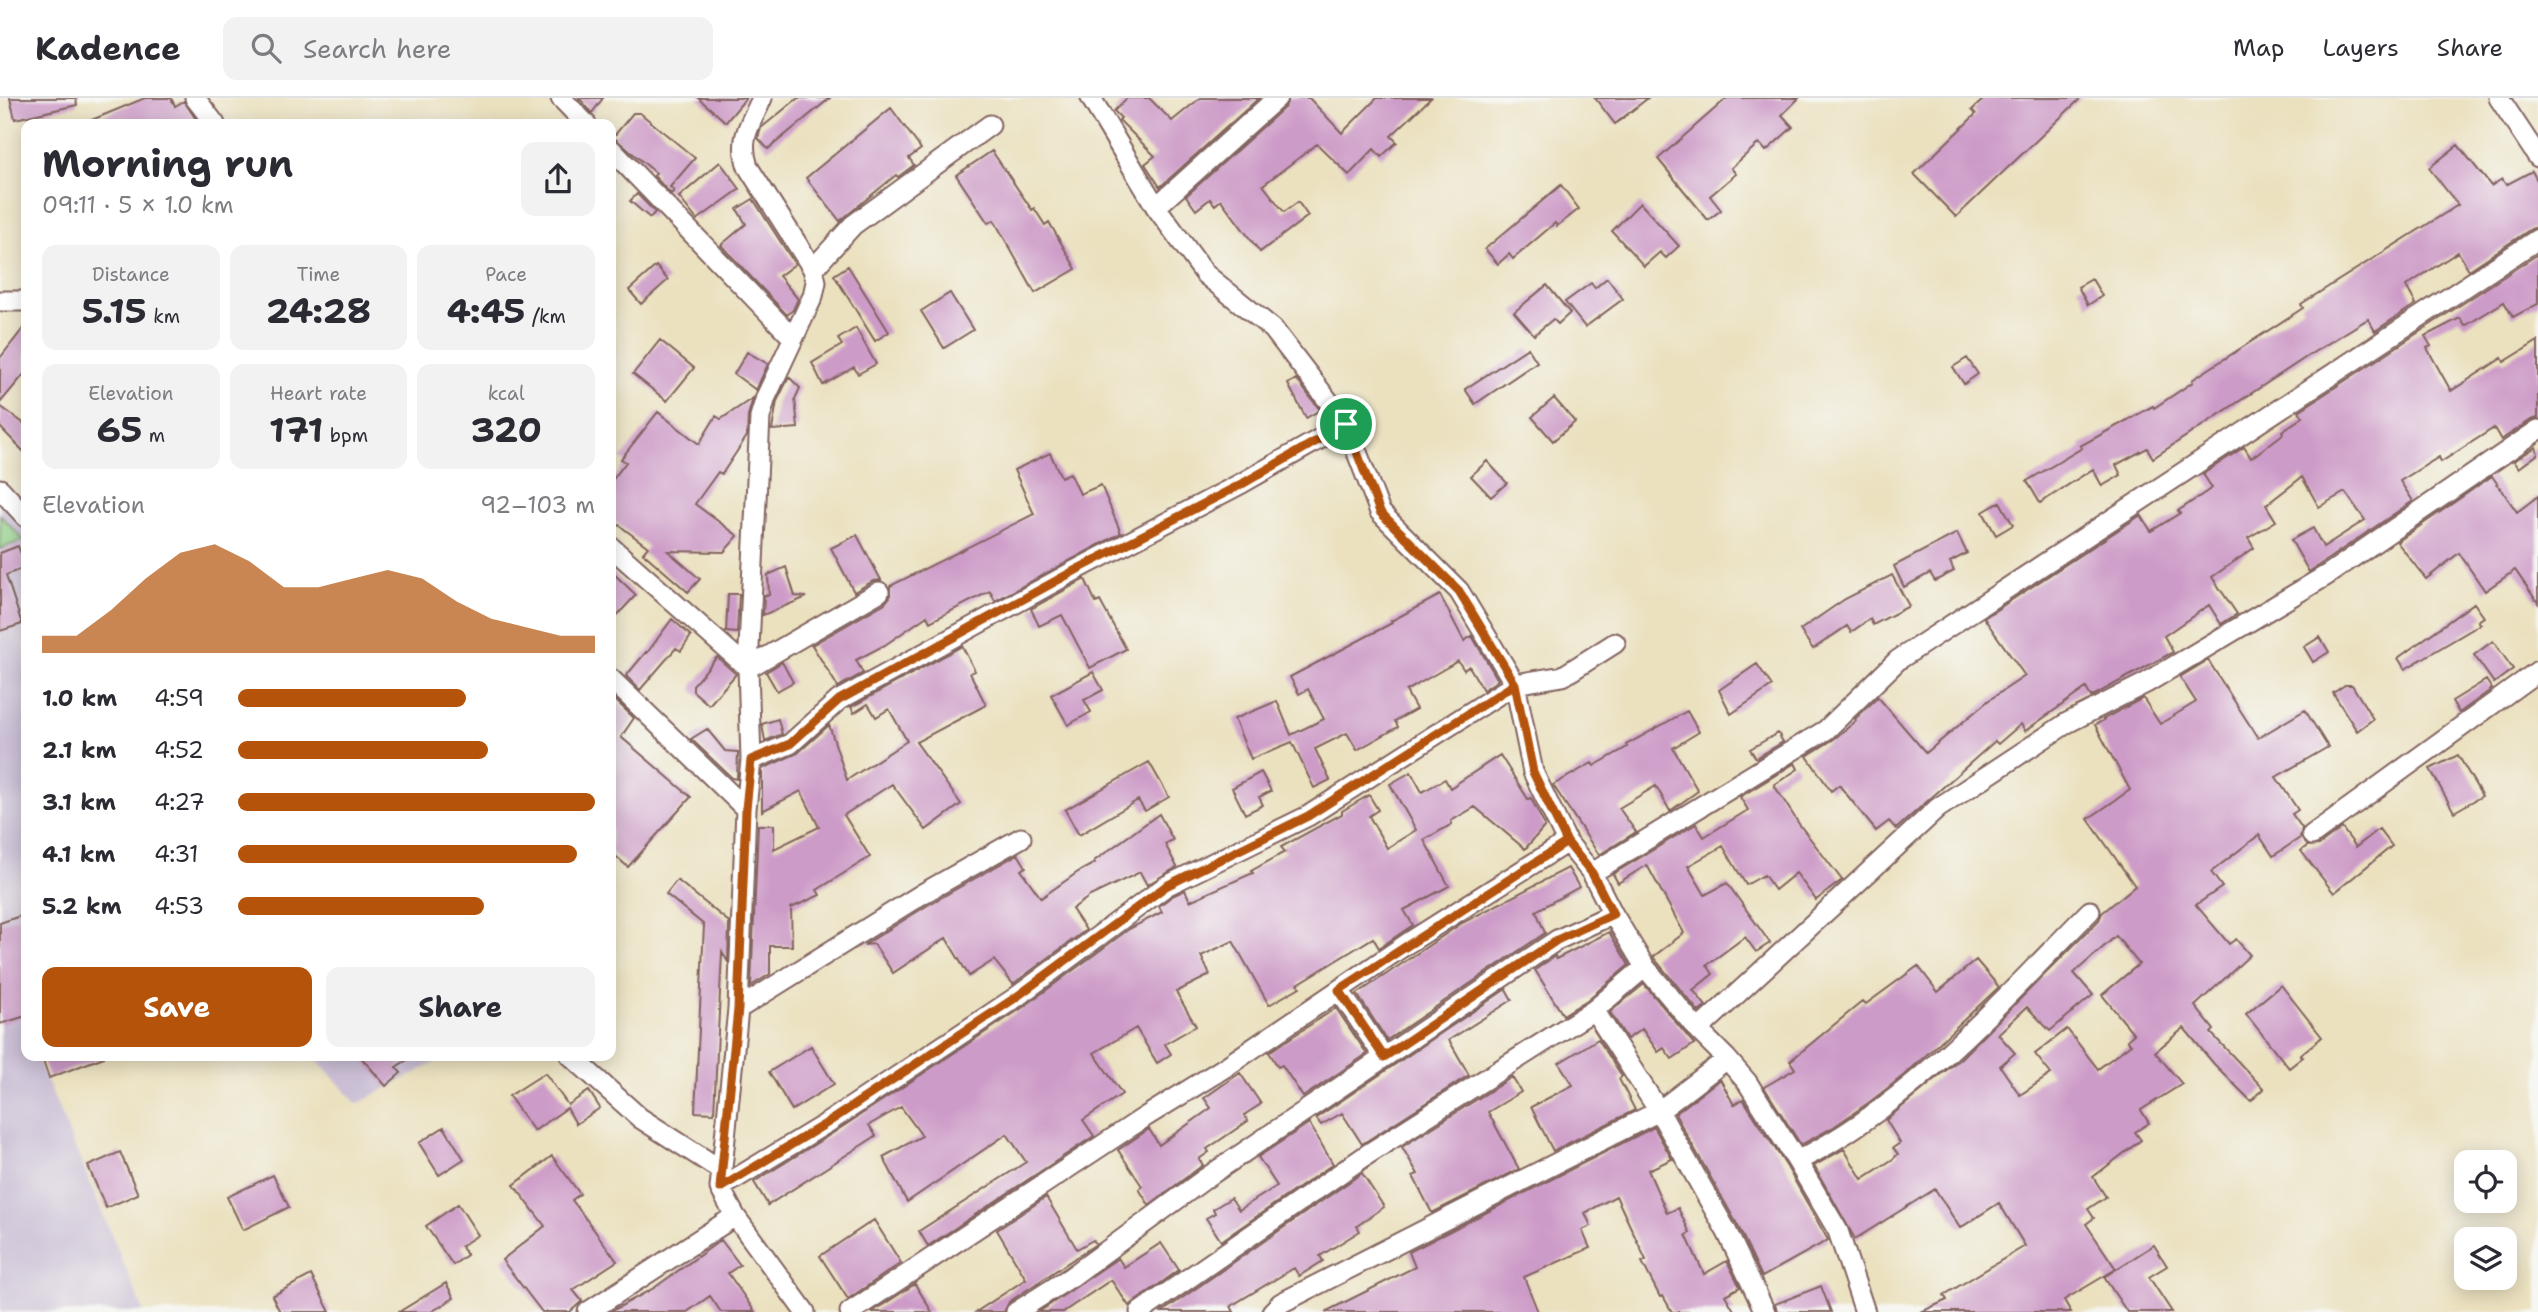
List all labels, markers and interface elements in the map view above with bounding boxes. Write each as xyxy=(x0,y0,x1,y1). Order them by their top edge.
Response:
search box xyxy=(223,17,713,80)
text: Kadence xyxy=(35,26,181,71)
icon: search xyxy=(247,29,285,67)
text: Search here xyxy=(303,31,451,66)
text: Map xyxy=(2233,32,2284,64)
text: Layers xyxy=(2322,32,2399,64)
text: Share xyxy=(2437,32,2503,64)
text: Morning run xyxy=(42,138,293,189)
button: share xyxy=(521,142,595,216)
text: 09:11 · 5 × 1.0 km xyxy=(42,190,233,220)
text: Distance xyxy=(92,262,170,287)
text: Time xyxy=(297,262,340,287)
text: Pace xyxy=(485,262,527,287)
text: 5.15 xyxy=(82,287,147,334)
text: 24:28 xyxy=(266,287,371,334)
text: 4:45 xyxy=(446,287,525,334)
text: km xyxy=(147,304,180,329)
text: /km xyxy=(525,304,566,329)
text: Elevation xyxy=(88,381,173,406)
text: Heart rate xyxy=(270,381,367,406)
text: kcal xyxy=(488,381,525,406)
pin xyxy=(1316,394,1376,454)
icon: arrive xyxy=(1327,405,1365,443)
text: 65 xyxy=(96,406,142,453)
text: 171 xyxy=(269,406,323,453)
text: 320 xyxy=(470,406,542,453)
text: m xyxy=(142,423,165,448)
text: bpm xyxy=(323,423,368,448)
text: Elevation xyxy=(42,490,145,520)
text: 92–103 m xyxy=(480,490,595,520)
text: 1.0 km xyxy=(42,683,117,713)
text: 4:59 xyxy=(154,683,204,713)
text: 2.1 km xyxy=(42,735,116,765)
text: 4:52 xyxy=(154,735,204,765)
text: 3.1 km xyxy=(42,787,116,817)
text: 4:27 xyxy=(154,787,205,817)
text: 4.1 km xyxy=(42,839,115,869)
text: 4:31 xyxy=(154,839,199,869)
text: 5.2 km xyxy=(42,891,122,921)
text: 4:53 xyxy=(154,891,204,921)
button: Save xyxy=(42,967,312,1047)
button: Share xyxy=(326,967,595,1047)
map controls xyxy=(2454,1150,2517,1290)
button: locate xyxy=(2454,1150,2517,1213)
button: layers xyxy=(2454,1227,2517,1290)

